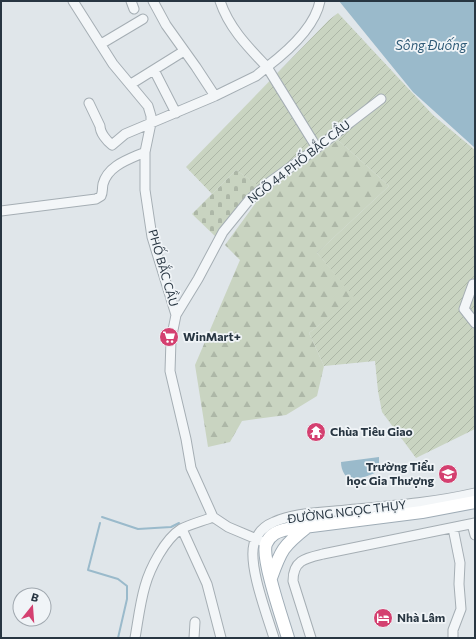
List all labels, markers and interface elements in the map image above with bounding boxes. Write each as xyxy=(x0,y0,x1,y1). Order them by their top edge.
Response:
water label: Sông Đuống xyxy=(395,37,468,53)
street label: NGÕ 44 PHỐ BẮC CẦU xyxy=(243,115,352,206)
street label: PHỐ BẮC CẦU xyxy=(146,227,184,308)
supermarket icon: WinMart+ xyxy=(158,326,180,348)
place label: WinMart+ xyxy=(183,329,241,343)
temple icon: Chùa Tiêu Giao xyxy=(305,421,327,443)
place label: Chùa Tiêu Giao xyxy=(330,424,413,438)
place label: Trường Tiểu học Gia Thượng xyxy=(347,459,434,488)
school or university icon: Trường Tiểu học Gia Thượng xyxy=(437,463,459,485)
street label: ĐƯỜNG NGỌC THỤY xyxy=(286,497,407,525)
north arrow xyxy=(12,587,52,627)
text: B xyxy=(30,590,40,604)
hotel icon: Nhà Lâm xyxy=(372,607,394,629)
place label: Nhà Lâm xyxy=(397,610,445,624)

